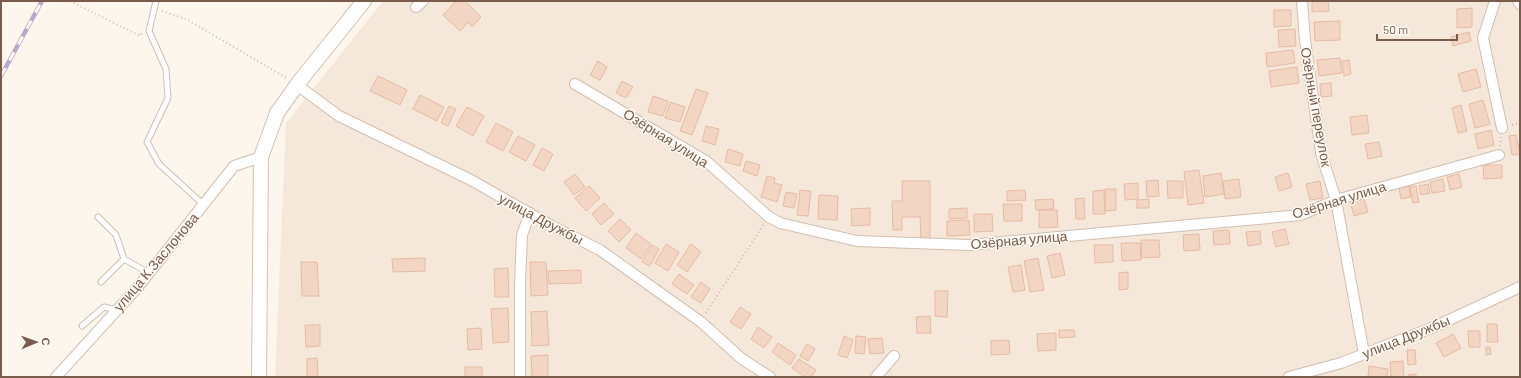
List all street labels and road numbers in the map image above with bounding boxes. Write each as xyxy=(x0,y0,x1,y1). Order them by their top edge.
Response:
street label: Озёрный переулок xyxy=(1298,46,1336,169)
street label: Озёрная улица xyxy=(621,105,712,171)
street label: Озёрная улица xyxy=(1290,177,1388,222)
street label: улица Дружбы xyxy=(496,189,586,248)
street label: улица К.Заслонова xyxy=(109,209,202,314)
street label: Озёрная улица xyxy=(970,227,1068,252)
street label: улица Дружбы xyxy=(1359,311,1452,362)

